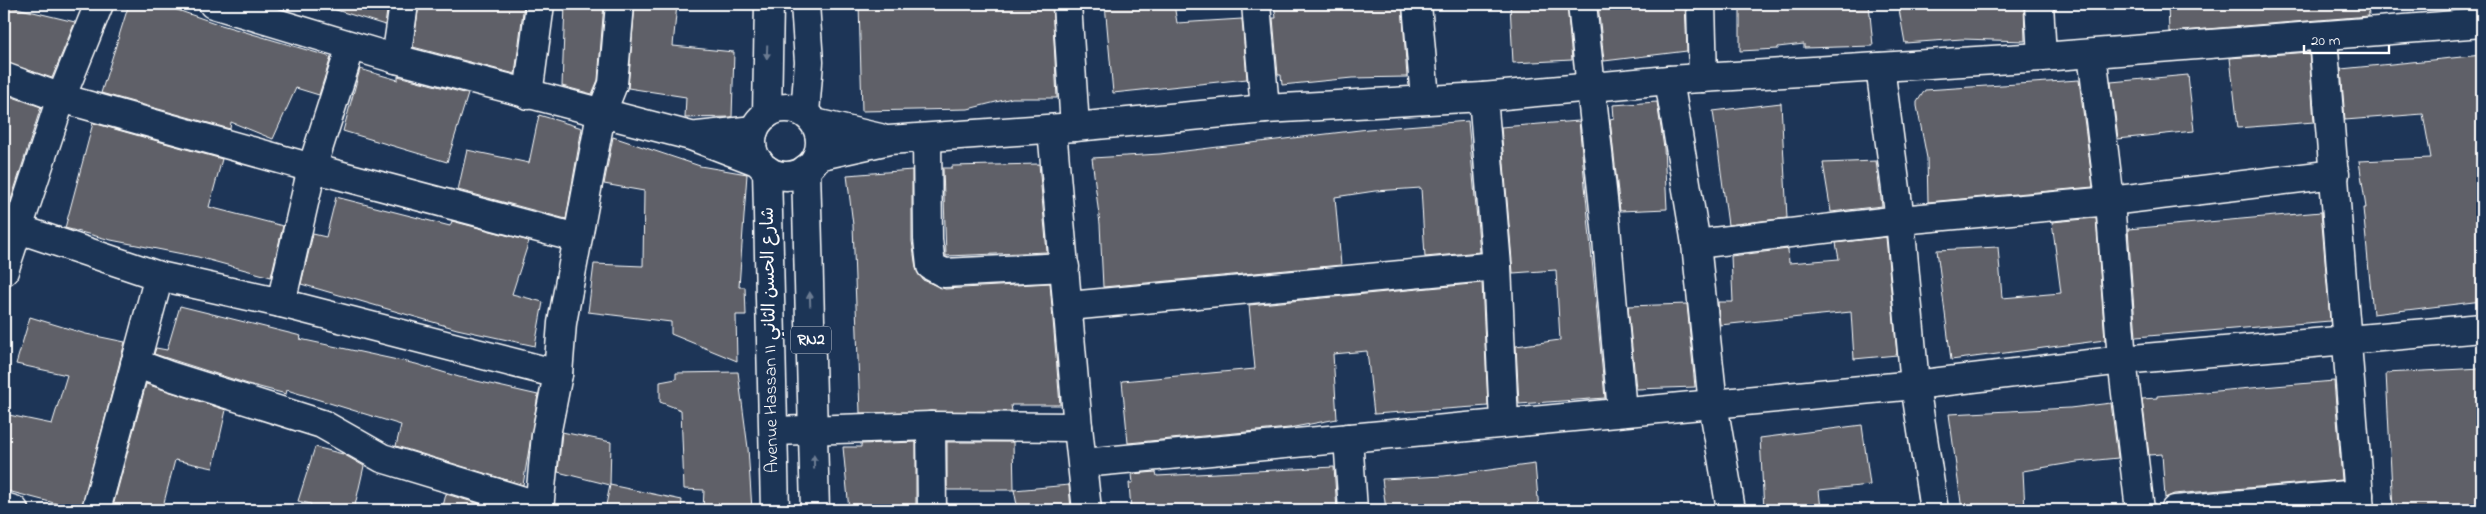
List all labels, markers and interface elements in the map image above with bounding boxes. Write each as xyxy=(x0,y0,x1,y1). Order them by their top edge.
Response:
scale bar xyxy=(2304,22,2388,54)
text: 20 m xyxy=(2311,30,2341,52)
one-way arrow xyxy=(763,45,771,61)
street label: Avenue Hassan II شارع الحسن الثاني xyxy=(756,207,787,473)
one-way arrow xyxy=(806,291,814,307)
road number: RN2 xyxy=(791,326,831,354)
one-way arrow xyxy=(810,453,818,469)

